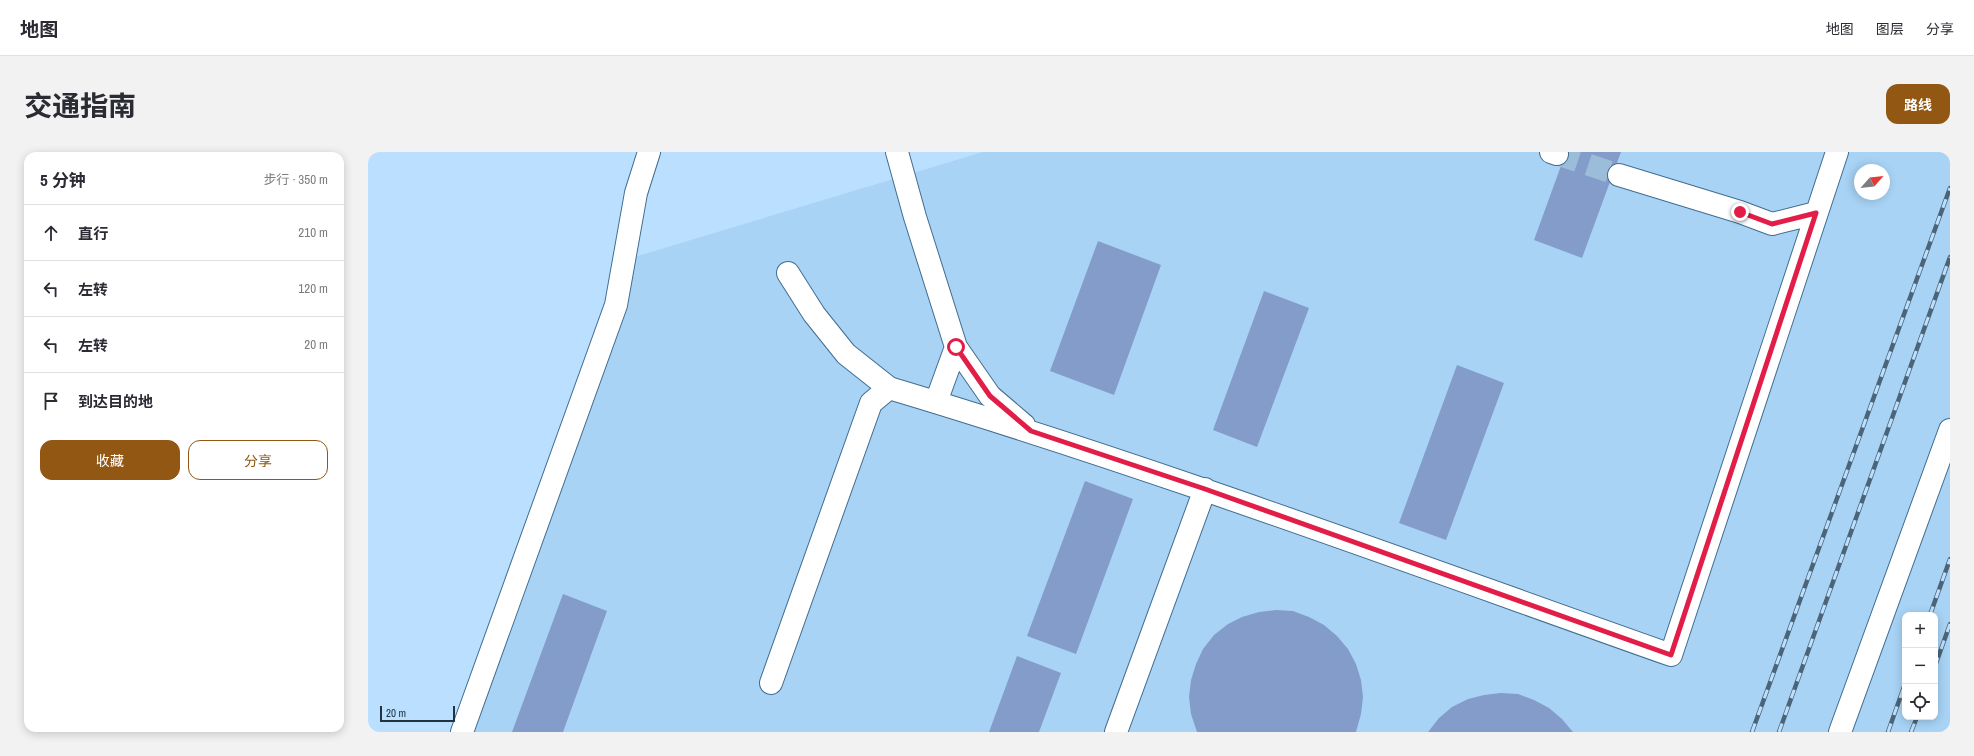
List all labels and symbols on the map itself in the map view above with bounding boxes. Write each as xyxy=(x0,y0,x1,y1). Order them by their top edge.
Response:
north arrow xyxy=(1854,164,1890,200)
route end xyxy=(1731,203,1749,221)
route start xyxy=(947,338,965,356)
scale bar xyxy=(380,704,455,723)

